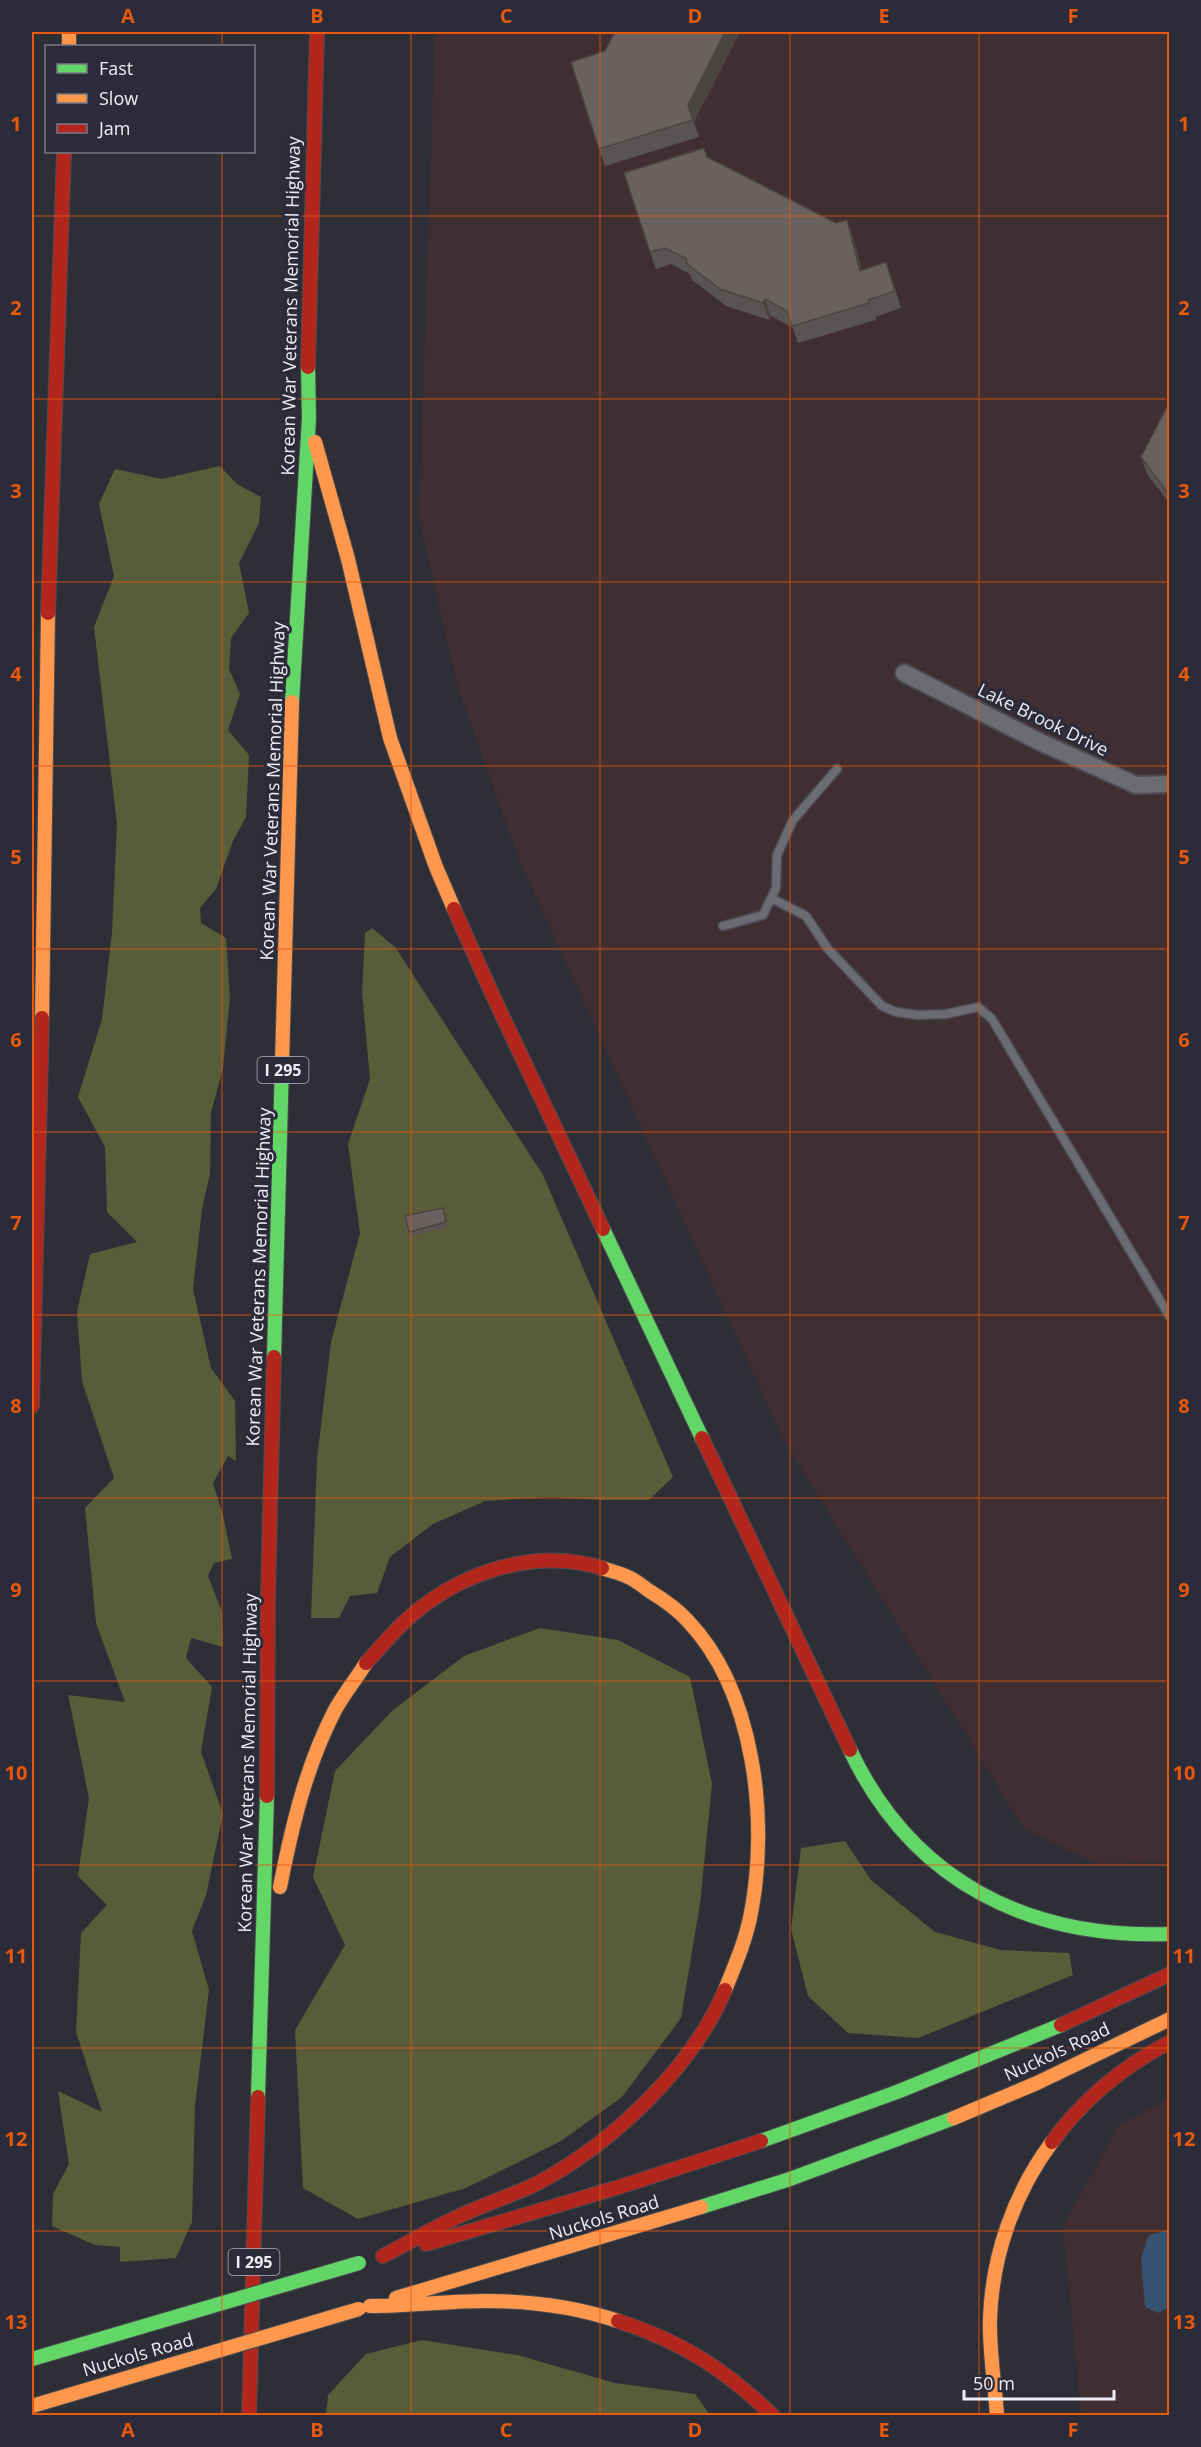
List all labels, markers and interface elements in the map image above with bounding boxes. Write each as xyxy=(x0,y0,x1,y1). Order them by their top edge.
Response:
text: A xyxy=(121,2,135,29)
text: B xyxy=(310,2,324,29)
text: C xyxy=(500,2,513,29)
text: D xyxy=(688,2,702,29)
text: E xyxy=(878,2,890,29)
text: F xyxy=(1068,2,1078,29)
legend xyxy=(45,45,255,153)
text: Fast xyxy=(99,56,133,80)
text: Slow xyxy=(99,86,138,110)
text: 1 xyxy=(10,110,22,137)
text: 1 xyxy=(1178,110,1190,137)
text: Jam xyxy=(97,116,131,140)
street label: Korean War Veterans Memorial Highway xyxy=(275,135,305,476)
text: 2 xyxy=(10,294,22,321)
text: 2 xyxy=(1178,294,1190,321)
text: 3 xyxy=(10,477,22,504)
text: 3 xyxy=(1178,477,1190,504)
street label: Korean War Veterans Memorial Highway xyxy=(254,620,290,961)
text: 4 xyxy=(10,660,22,687)
text: 4 xyxy=(1178,660,1190,687)
street label: Lake Brook Drive xyxy=(974,677,1113,761)
text: 5 xyxy=(10,843,22,870)
text: 5 xyxy=(1178,843,1190,870)
text: 6 xyxy=(10,1026,22,1053)
text: 6 xyxy=(1178,1026,1190,1053)
road number: I 295 xyxy=(258,1057,308,1083)
street label: Korean War Veterans Memorial Highway xyxy=(240,1106,276,1447)
text: 7 xyxy=(10,1209,22,1236)
text: 7 xyxy=(1178,1209,1190,1236)
text: 8 xyxy=(10,1392,22,1419)
text: 8 xyxy=(1178,1392,1190,1419)
text: 9 xyxy=(10,1576,22,1603)
text: 9 xyxy=(1178,1576,1190,1603)
street label: Korean War Veterans Memorial Highway xyxy=(232,1592,262,1933)
text: 10 xyxy=(5,1759,27,1786)
text: 10 xyxy=(1173,1759,1195,1786)
text: 11 xyxy=(5,1942,27,1969)
text: 11 xyxy=(1173,1942,1195,1969)
street label: Nuckols Road xyxy=(1000,2016,1113,2086)
text: 12 xyxy=(5,2125,27,2152)
text: 12 xyxy=(1173,2125,1195,2152)
street label: Nuckols Road xyxy=(546,2189,662,2245)
road number: I 295 xyxy=(228,2249,280,2275)
text: 13 xyxy=(5,2308,27,2335)
text: 13 xyxy=(1173,2308,1195,2335)
street label: Nuckols Road xyxy=(80,2327,196,2381)
scale bar xyxy=(964,2363,1114,2401)
text: 50 m xyxy=(973,2371,1015,2395)
text: A xyxy=(121,2416,135,2443)
text: B xyxy=(310,2416,324,2443)
text: C xyxy=(500,2416,513,2443)
text: D xyxy=(688,2416,702,2443)
text: E xyxy=(878,2416,890,2443)
text: F xyxy=(1068,2416,1078,2443)

